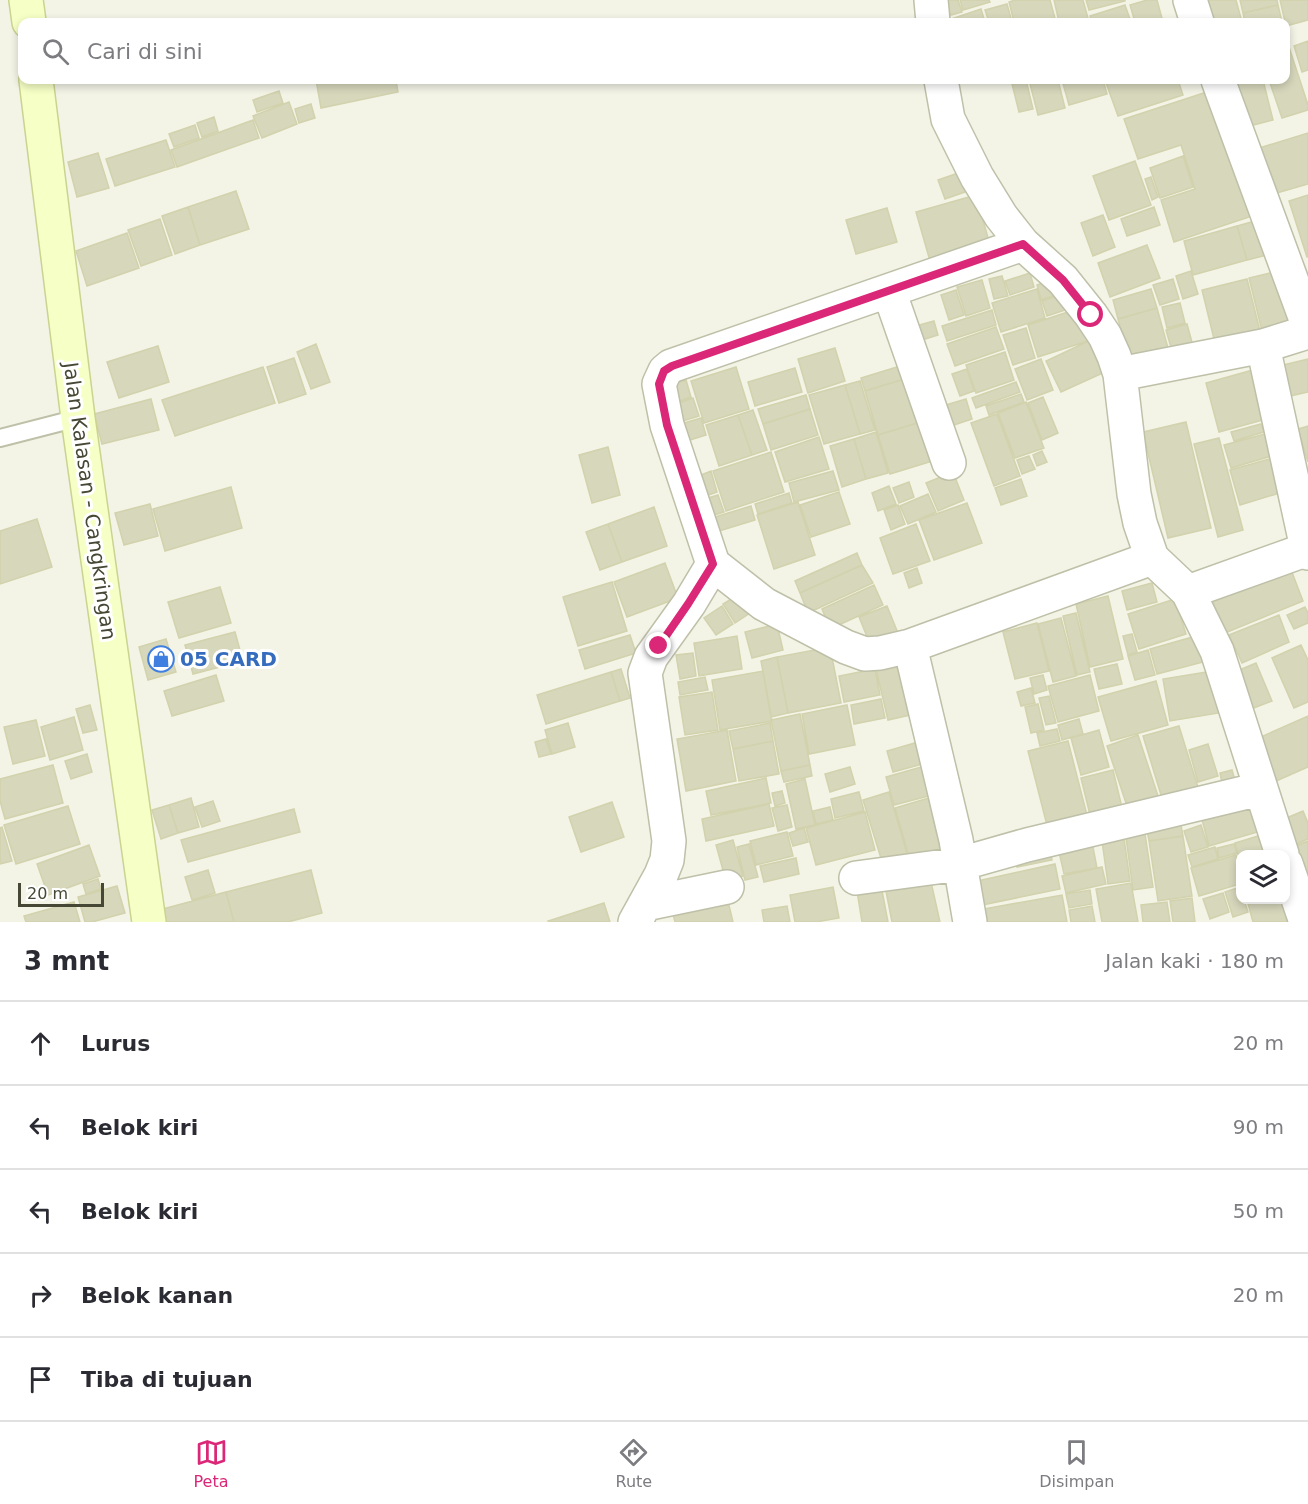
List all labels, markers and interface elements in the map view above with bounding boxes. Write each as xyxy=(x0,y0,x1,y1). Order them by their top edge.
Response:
search box xyxy=(18,18,1290,84)
icon: search xyxy=(39,35,72,68)
text: Cari di sini xyxy=(87,39,203,64)
route start xyxy=(1077,301,1103,327)
street label: Jalan Kalasan - Cangkringan xyxy=(58,359,121,641)
route end xyxy=(645,632,671,658)
shop icon: 05 CARD xyxy=(146,644,176,674)
place label: 05 CARD xyxy=(180,647,277,671)
map controls xyxy=(1236,850,1290,904)
button: layers xyxy=(1236,850,1290,904)
scale bar xyxy=(18,880,104,908)
text: 20 m xyxy=(27,884,68,903)
text: 3 mnt xyxy=(24,946,109,976)
text: Jalan kaki · 180 m xyxy=(1105,949,1284,973)
icon: ahead xyxy=(24,1027,57,1060)
text: Lurus xyxy=(81,1031,150,1056)
text: 20 m xyxy=(1233,1031,1284,1055)
icon: left xyxy=(24,1111,57,1144)
text: Belok kiri xyxy=(81,1115,198,1140)
text: 90 m xyxy=(1233,1115,1284,1139)
icon: left xyxy=(24,1195,57,1228)
text: Belok kiri xyxy=(81,1199,198,1224)
text: 50 m xyxy=(1233,1199,1284,1223)
icon: right xyxy=(24,1279,57,1312)
text: Belok kanan xyxy=(81,1283,233,1308)
text: 20 m xyxy=(1233,1283,1284,1307)
icon: arrive xyxy=(24,1363,57,1396)
text: Tiba di tujuan xyxy=(81,1367,253,1392)
tab: Peta xyxy=(194,1436,229,1491)
tab: Rute xyxy=(616,1436,652,1491)
tab: Disimpan xyxy=(1039,1436,1114,1491)

